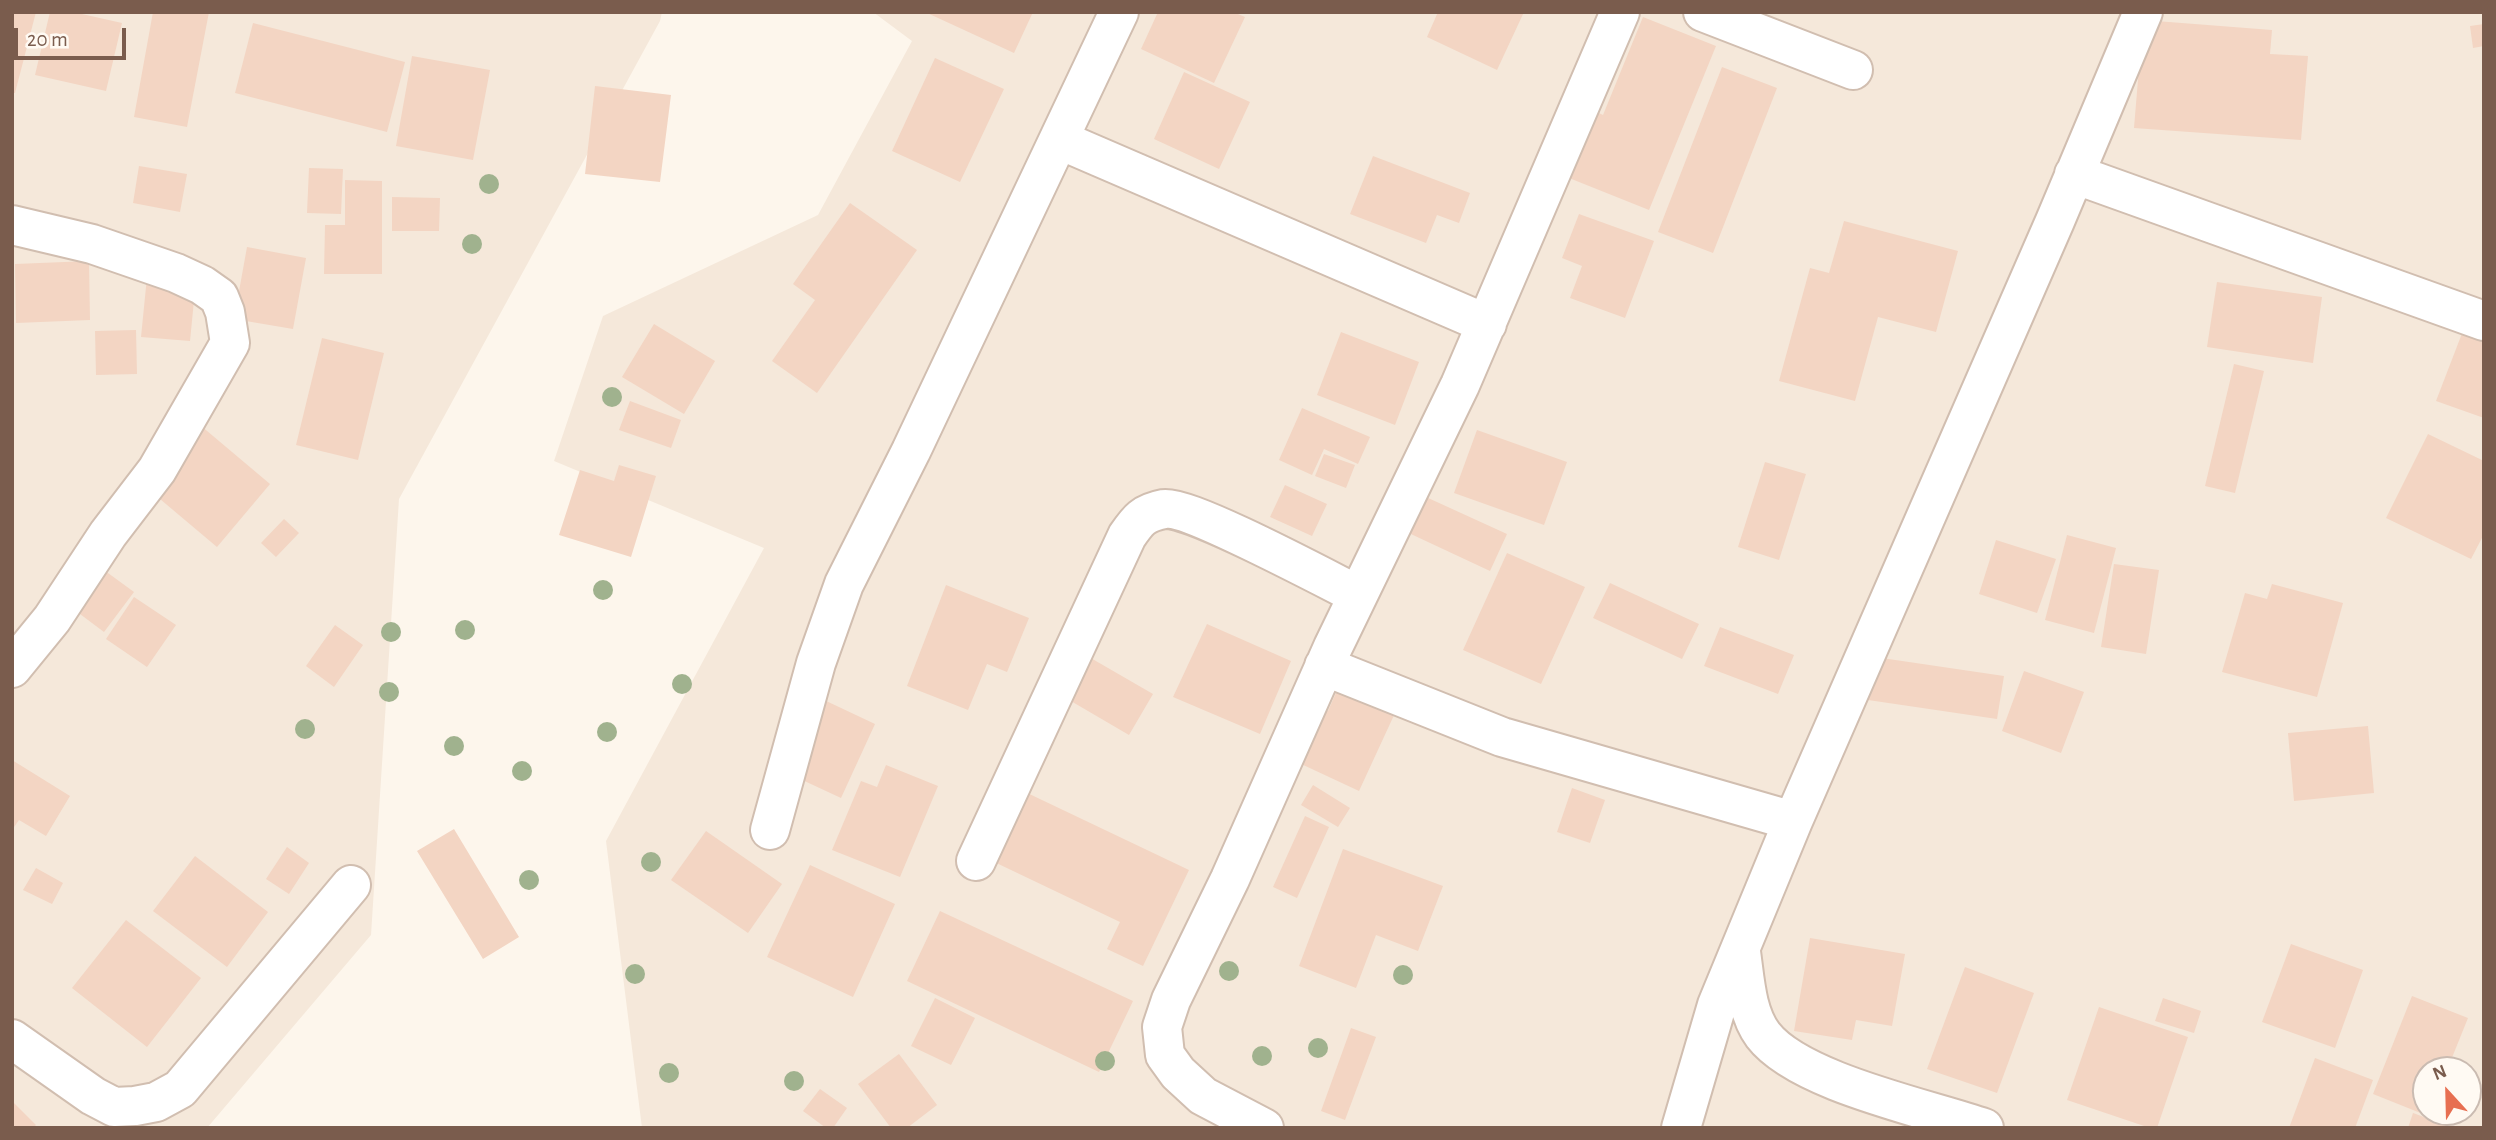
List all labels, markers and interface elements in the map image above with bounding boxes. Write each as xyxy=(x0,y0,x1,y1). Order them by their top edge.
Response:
scale bar xyxy=(18,14,130,58)
text: 20 m xyxy=(27,29,68,50)
north arrow xyxy=(2412,1056,2482,1126)
text: N xyxy=(2430,1062,2449,1084)

